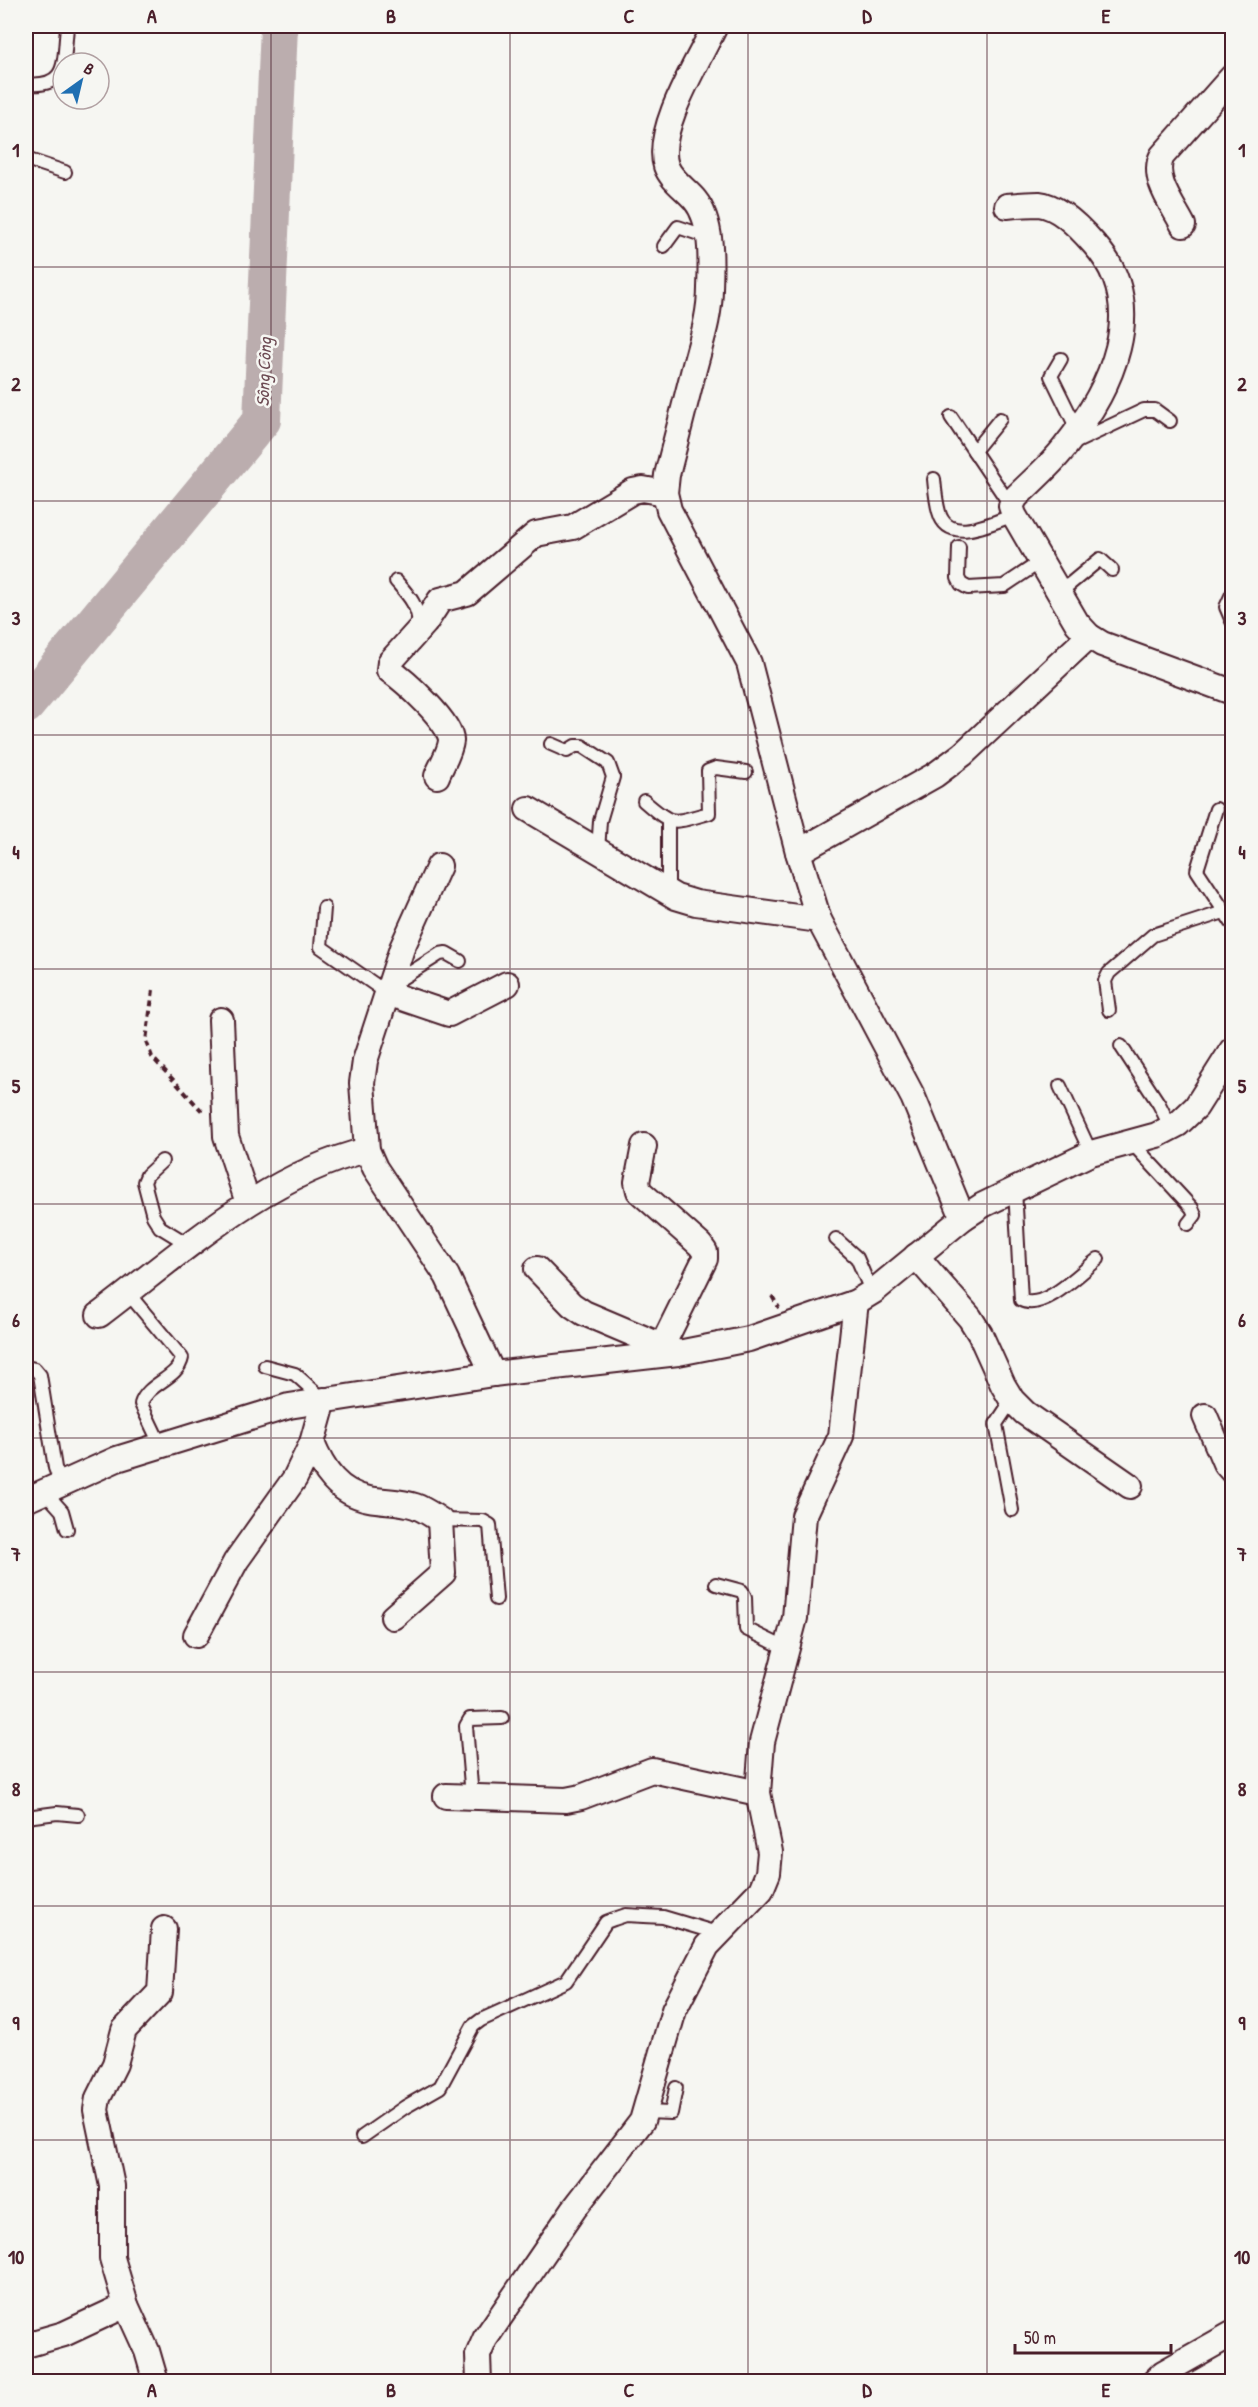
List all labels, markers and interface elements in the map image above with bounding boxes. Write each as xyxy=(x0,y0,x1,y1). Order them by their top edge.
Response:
text: A xyxy=(147,2,157,29)
text: B xyxy=(386,2,396,29)
text: C xyxy=(624,2,635,29)
text: D xyxy=(862,2,872,29)
text: E xyxy=(1102,2,1111,29)
north arrow xyxy=(51,51,111,111)
text: B xyxy=(80,57,99,80)
text: 1 xyxy=(12,136,20,163)
text: 1 xyxy=(1238,136,1246,163)
water label: Sông Công xyxy=(250,336,277,407)
text: 2 xyxy=(11,370,21,397)
text: 2 xyxy=(1237,370,1247,397)
text: 3 xyxy=(12,604,21,631)
text: 3 xyxy=(1238,604,1247,631)
text: 4 xyxy=(12,838,20,865)
text: 4 xyxy=(1238,838,1246,865)
text: 5 xyxy=(12,1072,21,1099)
text: 5 xyxy=(1238,1072,1247,1099)
text: 6 xyxy=(12,1306,20,1333)
text: 6 xyxy=(1238,1306,1246,1333)
text: 7 xyxy=(10,1540,21,1567)
text: 7 xyxy=(1236,1540,1247,1567)
text: 8 xyxy=(12,1775,21,1802)
text: 8 xyxy=(1238,1775,1247,1802)
text: 9 xyxy=(12,2009,20,2036)
text: 9 xyxy=(1238,2009,1246,2036)
text: 10 xyxy=(8,2243,24,2270)
text: 10 xyxy=(1234,2243,1250,2270)
scale bar xyxy=(1015,2317,1171,2355)
text: 50 m xyxy=(1024,2325,1056,2350)
text: A xyxy=(147,2376,157,2403)
text: B xyxy=(386,2376,396,2403)
text: C xyxy=(624,2376,635,2403)
text: D xyxy=(862,2376,872,2403)
text: E xyxy=(1102,2376,1111,2403)

